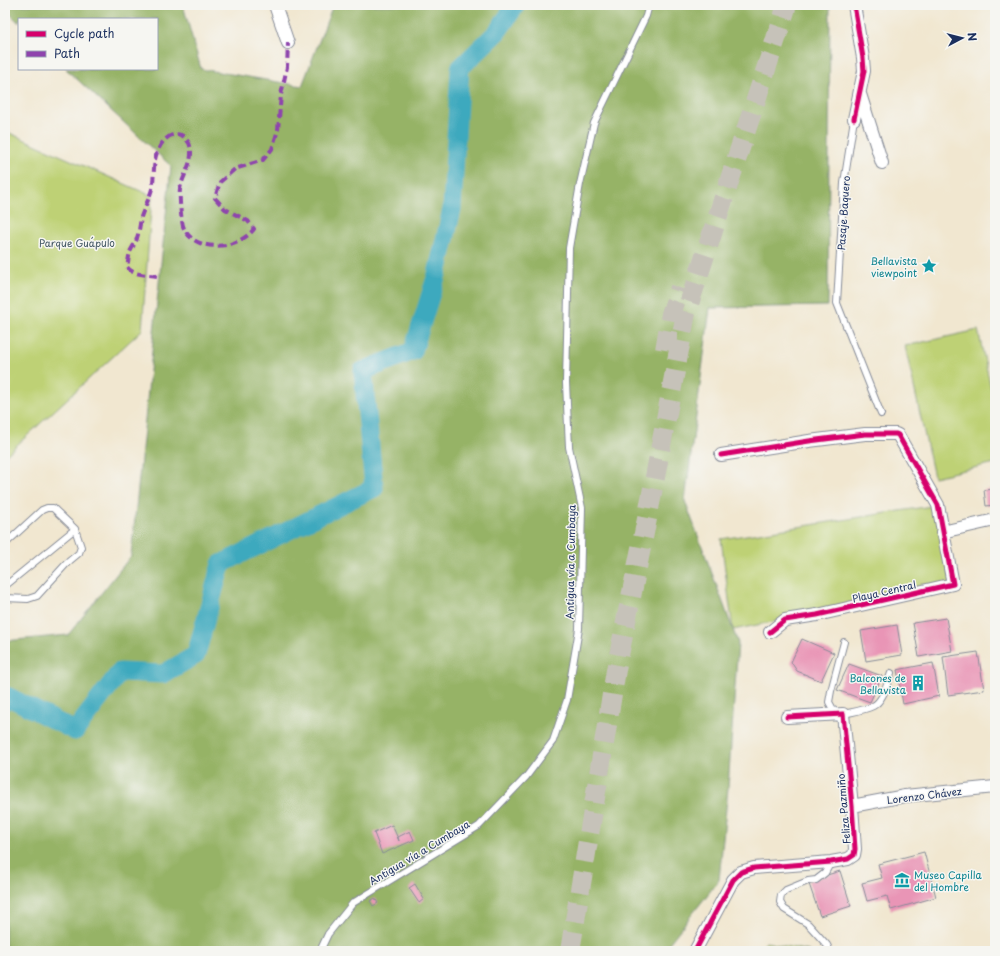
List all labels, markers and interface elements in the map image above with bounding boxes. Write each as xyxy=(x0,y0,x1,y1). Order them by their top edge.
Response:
legend xyxy=(18,18,158,70)
north arrow xyxy=(942,18,982,58)
text: Cycle path xyxy=(54,24,115,42)
text: N xyxy=(963,31,981,42)
text: Path xyxy=(54,44,80,62)
street label: Pasaje Baquero xyxy=(833,175,853,251)
park label: Parque Guápulo xyxy=(39,235,115,250)
place label: Bellavista viewpoint xyxy=(871,253,918,280)
place icon: Bellavista viewpoint xyxy=(920,257,938,275)
street label: Antigua vía a Cumbaya xyxy=(561,504,579,620)
street label: Playa Central xyxy=(851,576,918,607)
place label: Balcones de Bellavista xyxy=(850,670,907,697)
building icon: Balcones de Bellavista xyxy=(909,674,927,692)
street label: Feliza Pazmiño xyxy=(832,773,854,845)
street label: Lorenzo Chávez xyxy=(886,783,962,807)
street label: Antigua vía a Cumbaya xyxy=(366,816,473,888)
place label: Museo Capilla del Hombre xyxy=(914,867,982,894)
museum icon: Museo Capilla del Hombre xyxy=(893,871,911,889)

